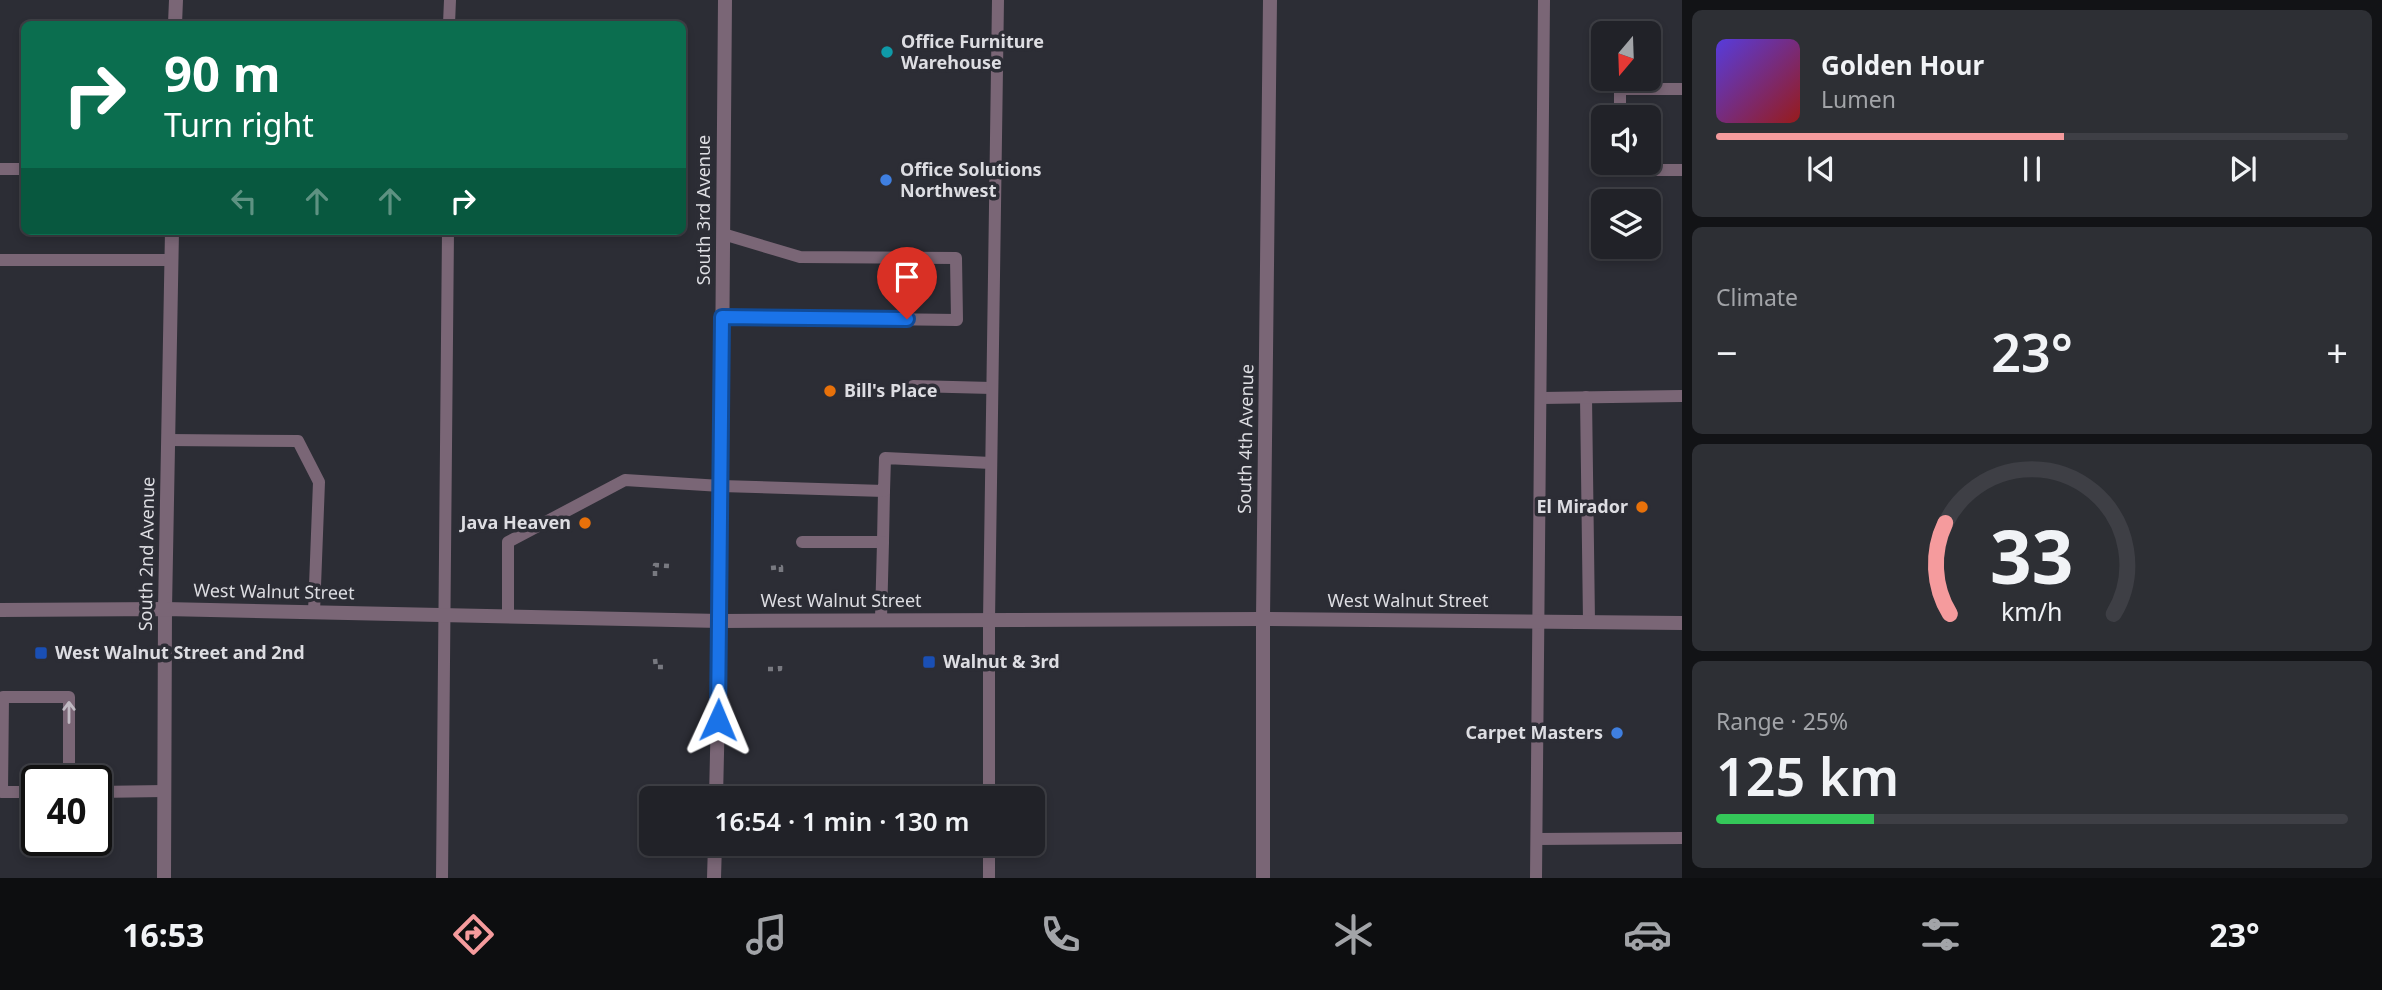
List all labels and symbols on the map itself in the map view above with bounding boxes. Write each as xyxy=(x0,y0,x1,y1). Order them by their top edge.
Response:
north arrow xyxy=(1591,21,1661,91)
place label: Office Furniture Warehouse xyxy=(901,29,1044,74)
marker: Office Furniture Warehouse xyxy=(879,44,895,60)
street label: South 3rd Avenue xyxy=(691,135,715,285)
place label: Office Solutions Northwest xyxy=(900,157,1042,202)
marker: Office Solutions Northwest xyxy=(878,172,894,188)
pin xyxy=(877,247,937,319)
street label: South 4th Avenue xyxy=(1232,364,1258,514)
place label: Bill's Place xyxy=(844,378,937,402)
marker: Bill's Place xyxy=(822,383,838,399)
street label: South 2nd Avenue xyxy=(133,476,159,631)
place label: El Mirador xyxy=(1536,494,1628,518)
marker: El Mirador xyxy=(1634,499,1650,515)
place label: Java Heaven xyxy=(458,510,571,534)
marker: Java Heaven xyxy=(577,515,593,531)
street label: West Walnut Street xyxy=(193,578,355,604)
street label: West Walnut Street xyxy=(760,588,922,612)
street label: West Walnut Street xyxy=(1327,588,1489,612)
place label: West Walnut Street and 2nd xyxy=(55,640,305,664)
marker: West Walnut Street and 2nd xyxy=(33,645,49,661)
place label: Walnut & 3rd xyxy=(943,649,1060,673)
marker: Walnut & 3rd xyxy=(921,654,937,670)
position arrow xyxy=(681,683,755,757)
one-way arrow xyxy=(62,701,76,724)
place label: Carpet Masters xyxy=(1466,720,1603,744)
marker: Carpet Masters xyxy=(1609,725,1625,741)
speed limit sign: 40 xyxy=(21,765,112,856)

